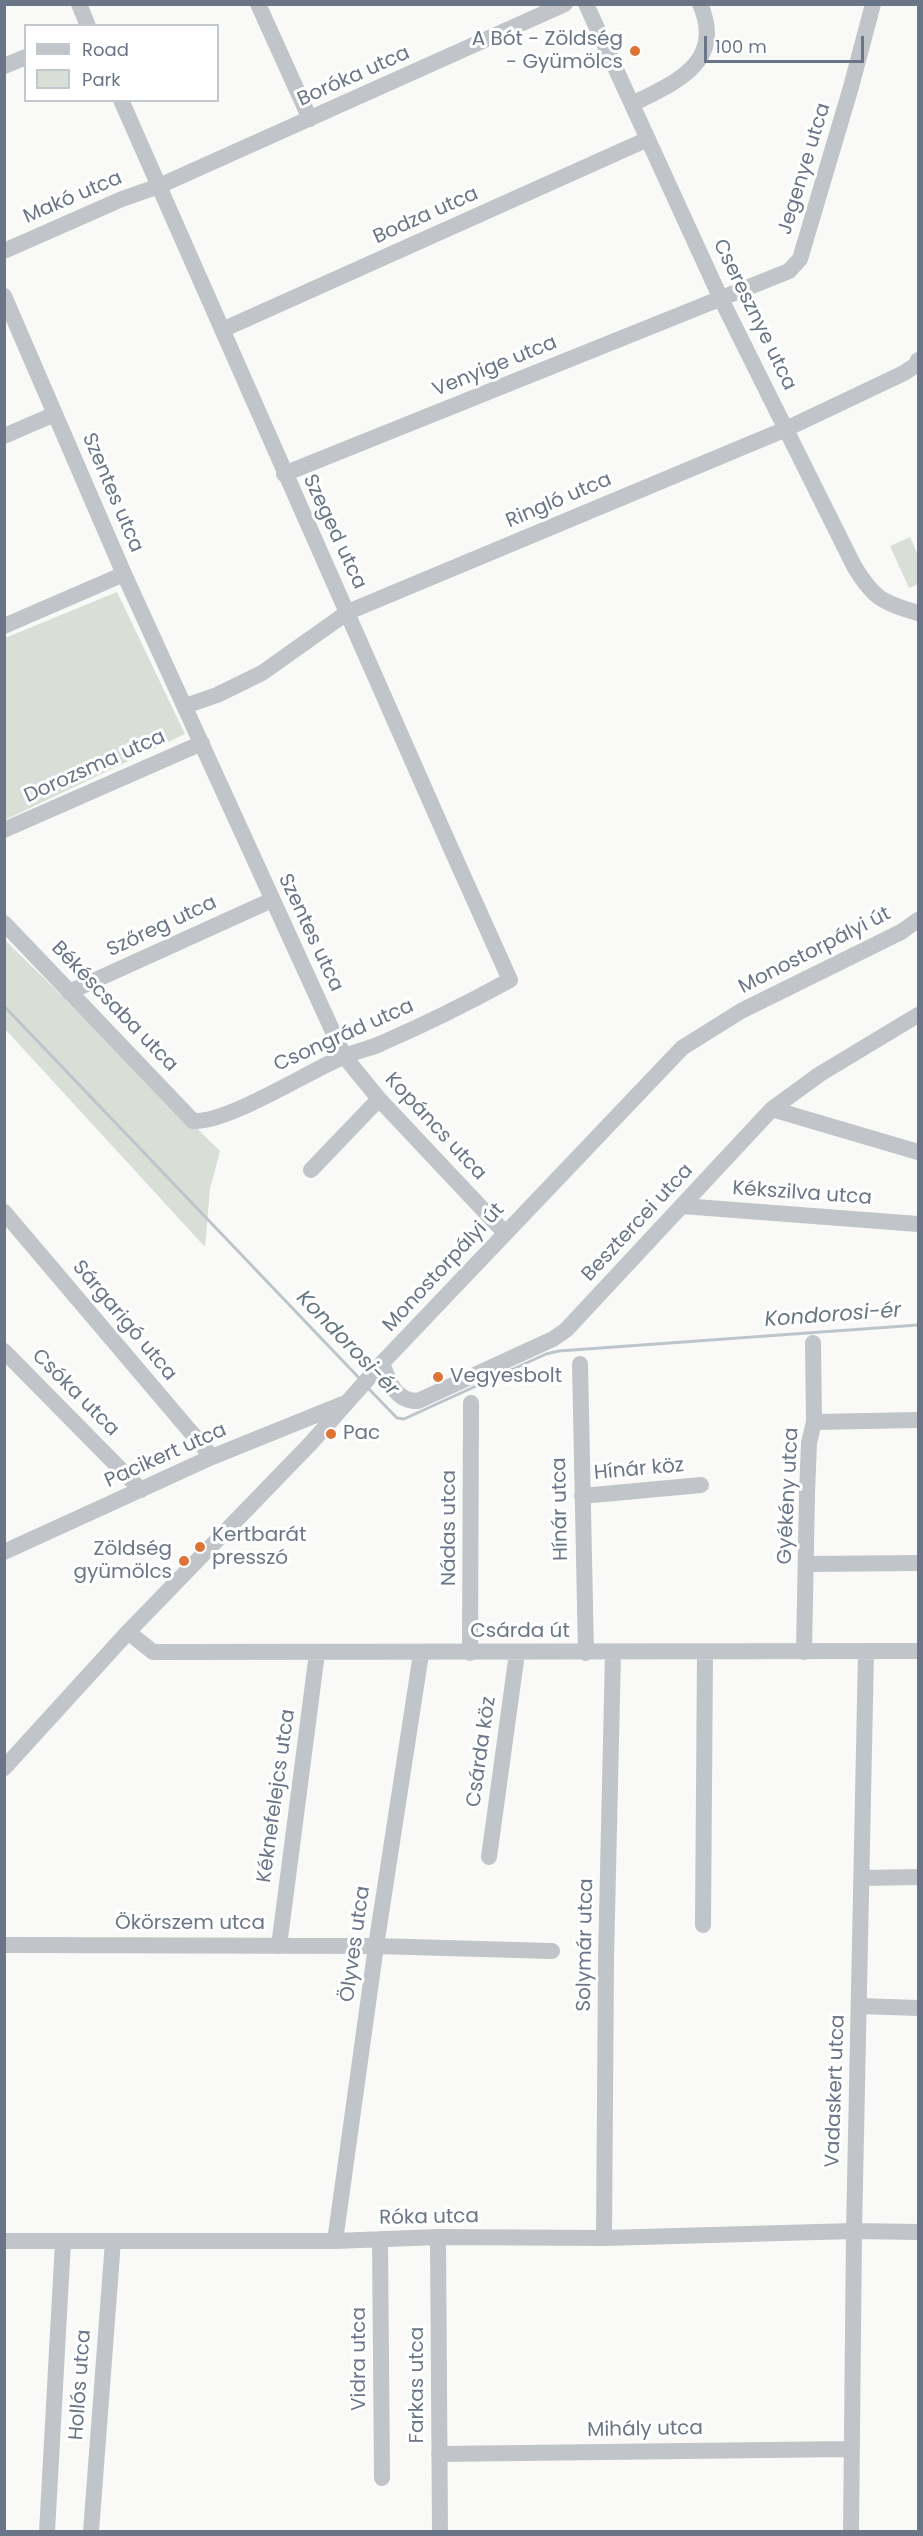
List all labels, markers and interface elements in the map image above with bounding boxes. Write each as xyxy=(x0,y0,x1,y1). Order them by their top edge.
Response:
legend xyxy=(24,24,219,102)
scale bar xyxy=(707,24,868,62)
place label: A Bót - Zöldség - Gyümölcs xyxy=(472,28,623,75)
text: 100 m xyxy=(715,34,767,59)
text: Road xyxy=(82,37,129,62)
street label: Boróka utca xyxy=(294,42,414,112)
marker: A Bót - Zöldség - Gyümölcs xyxy=(628,44,642,58)
text: Park xyxy=(82,67,121,92)
street label: Jegenye utca xyxy=(774,100,836,238)
street label: Makó utca xyxy=(20,166,126,230)
street label: Bodza utca xyxy=(370,182,482,250)
street label: Cseresznye utca xyxy=(707,235,801,395)
street label: Venyige utca xyxy=(429,331,561,403)
street label: Szentes utca xyxy=(76,430,148,556)
street label: Ringló utca xyxy=(503,468,615,534)
street label: Szeged utca xyxy=(297,471,371,593)
street label: Dorozsma utca xyxy=(21,725,169,809)
street label: Szentes utca xyxy=(272,870,348,996)
street label: Szőreg utca xyxy=(103,891,221,963)
street label: Monostorpályi út xyxy=(735,902,895,1000)
street label: Békéscsaba utca xyxy=(46,937,182,1077)
street label: Csongrád utca xyxy=(270,994,418,1078)
street label: Kopáncs utca xyxy=(379,1068,491,1186)
street label: Besztercei utca xyxy=(577,1159,699,1287)
street label: Kékszilva utca xyxy=(731,1177,873,1211)
street label: Monostorpályi út xyxy=(378,1199,510,1337)
street label: Sárgarigó utca xyxy=(67,1256,181,1386)
water label: Kondorosi-ér xyxy=(290,1286,404,1402)
water label: Kondorosi-ér xyxy=(764,1299,902,1333)
street label: Csóka utca xyxy=(26,1344,124,1442)
place label: Vegyesbolt xyxy=(450,1365,562,1389)
marker: Vegyesbolt xyxy=(431,1370,445,1384)
street label: Pacikert utca xyxy=(101,1418,231,1494)
place label: Pac xyxy=(343,1422,380,1446)
marker: Pac xyxy=(324,1427,338,1441)
street label: Gyékény utca xyxy=(773,1427,805,1565)
street label: Hínár köz xyxy=(593,1454,685,1486)
street label: Hínár utca xyxy=(548,1457,574,1561)
street label: Nádas utca xyxy=(438,1470,462,1586)
place label: Kertbarát presszó xyxy=(212,1524,306,1571)
place label: Zöldség gyümölcs xyxy=(74,1538,172,1585)
marker: Kertbarát presszó xyxy=(193,1540,207,1554)
marker: Zöldség gyümölcs xyxy=(177,1554,191,1568)
street label: Csárda út xyxy=(470,1620,570,1644)
street label: Csárda köz xyxy=(462,1695,502,1809)
street label: Kéknefelejcs utca xyxy=(253,1708,301,1884)
street label: Solymár utca xyxy=(573,1878,599,2012)
street label: Ölyves utca xyxy=(336,1884,376,2004)
street label: Ökörszem utca xyxy=(115,1912,265,1936)
street label: Vadaskert utca xyxy=(821,2014,851,2168)
street label: Róka utca xyxy=(379,2205,479,2231)
street label: Vidra utca xyxy=(348,2307,372,2411)
street label: Farkas utca xyxy=(406,2327,430,2443)
street label: Hollós utca xyxy=(65,2329,97,2441)
street label: Mihály utca xyxy=(587,2417,703,2443)

